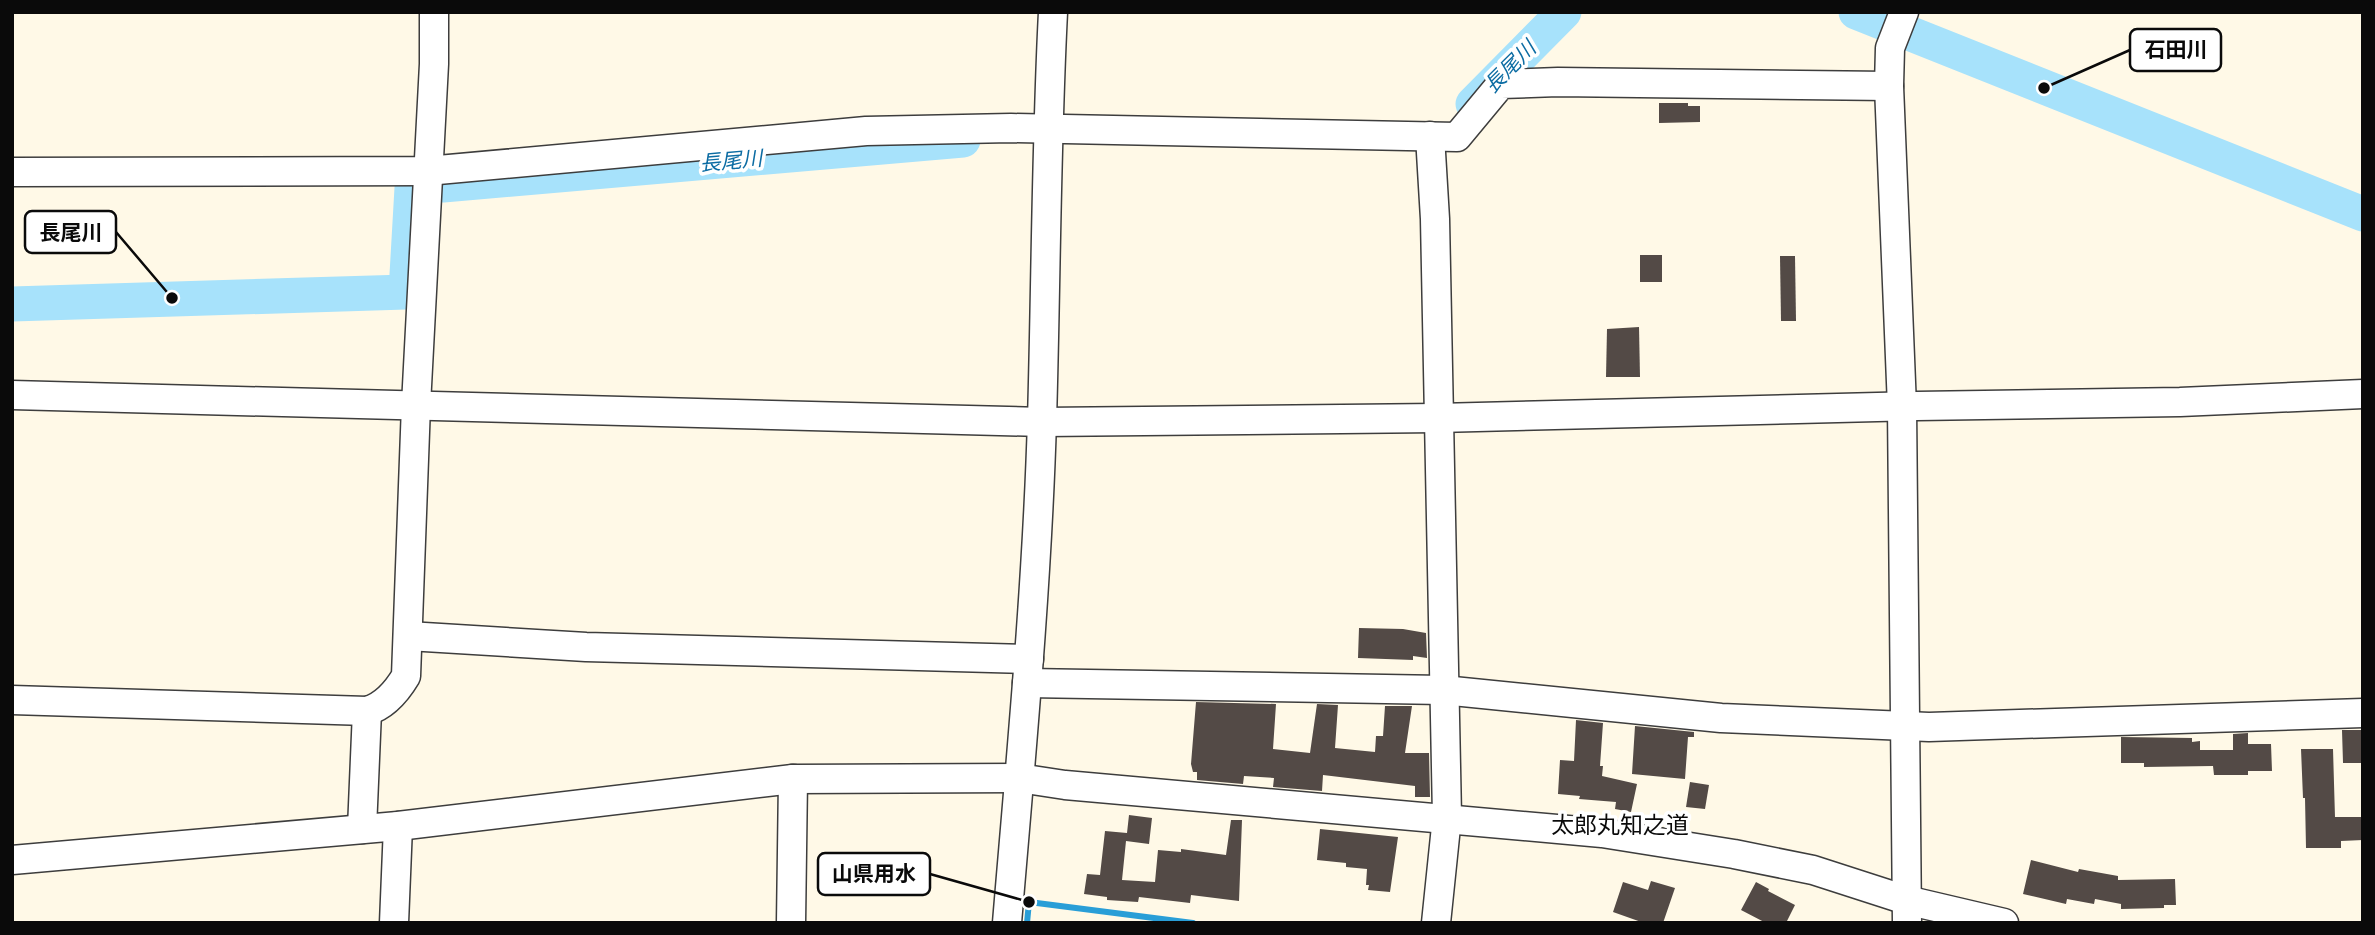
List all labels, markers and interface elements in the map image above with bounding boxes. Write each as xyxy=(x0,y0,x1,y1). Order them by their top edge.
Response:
callout: 石田川 xyxy=(2130,29,2221,71)
water label: 長尾川 xyxy=(1479,34,1543,98)
text: 石田川 xyxy=(2145,37,2208,63)
water label: 長尾川 xyxy=(698,145,766,177)
callout: 長尾川 xyxy=(25,211,116,253)
text: 長尾川 xyxy=(40,220,103,246)
district label: 太郎丸知之道 xyxy=(1551,811,1689,839)
callout: 山県用水 xyxy=(818,853,930,895)
text: 山県用水 xyxy=(832,861,916,887)

